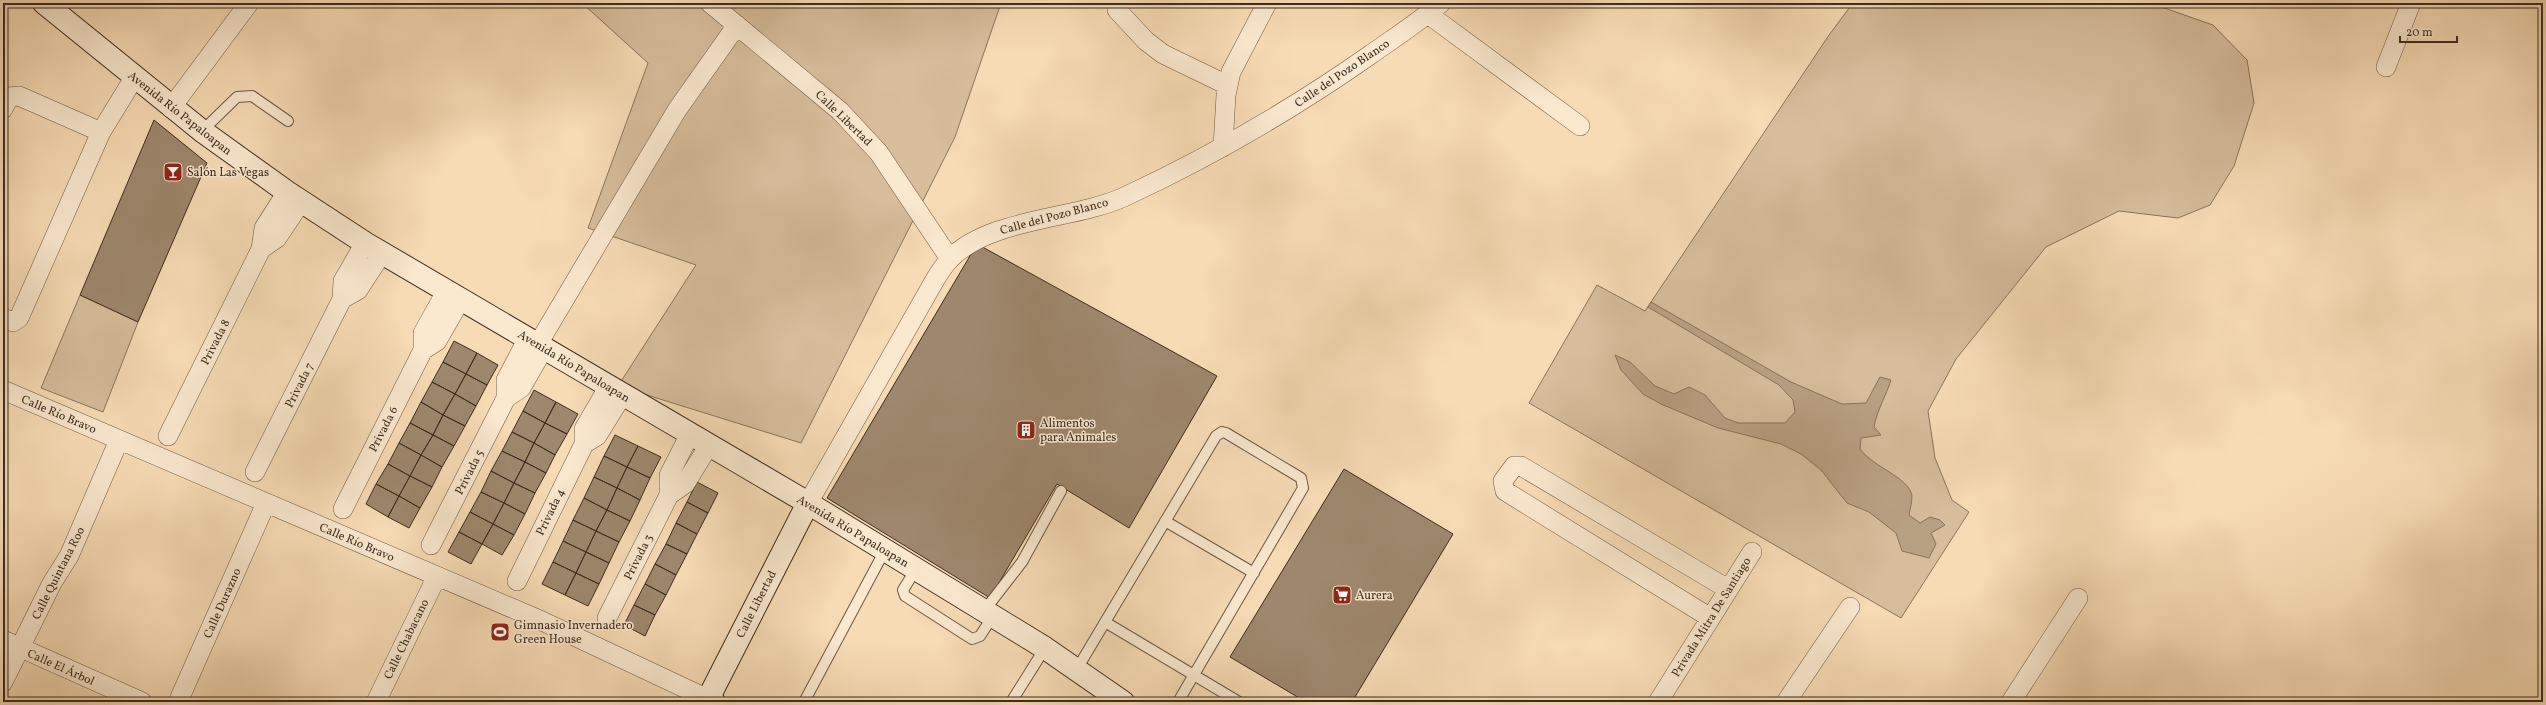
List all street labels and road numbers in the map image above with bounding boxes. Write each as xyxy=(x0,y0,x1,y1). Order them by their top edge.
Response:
street label: Calle del Pozo Blanco xyxy=(1292,36,1393,112)
street label: Avenida Río Papaloapan xyxy=(124,68,235,159)
street label: Calle Libertad xyxy=(811,87,876,150)
street label: Calle del Pozo Blanco xyxy=(998,195,1110,239)
street label: Privada 8 xyxy=(198,317,234,368)
street label: Avenida Río Papaloapan xyxy=(515,327,632,407)
street label: Privada 7 xyxy=(282,360,318,411)
street label: Calle Río Bravo xyxy=(18,392,99,438)
street label: Privada 6 xyxy=(366,404,402,455)
street label: Privada 5 xyxy=(452,447,488,498)
street label: Privada 4 xyxy=(533,486,569,539)
street label: Avenida Río Papaloapan xyxy=(794,492,911,572)
street label: Calle Río Bravo xyxy=(316,520,397,566)
street label: Calle Quintana Roo xyxy=(29,524,89,622)
street label: Privada 3 xyxy=(621,532,657,583)
street label: Privada Mitra De Santiago xyxy=(1668,555,1755,680)
street label: Calle Durazno xyxy=(200,566,246,641)
street label: Calle Libertad xyxy=(733,568,781,641)
street label: Calle Chabacano xyxy=(381,597,433,682)
street label: Calle El Árbol xyxy=(24,645,98,690)

